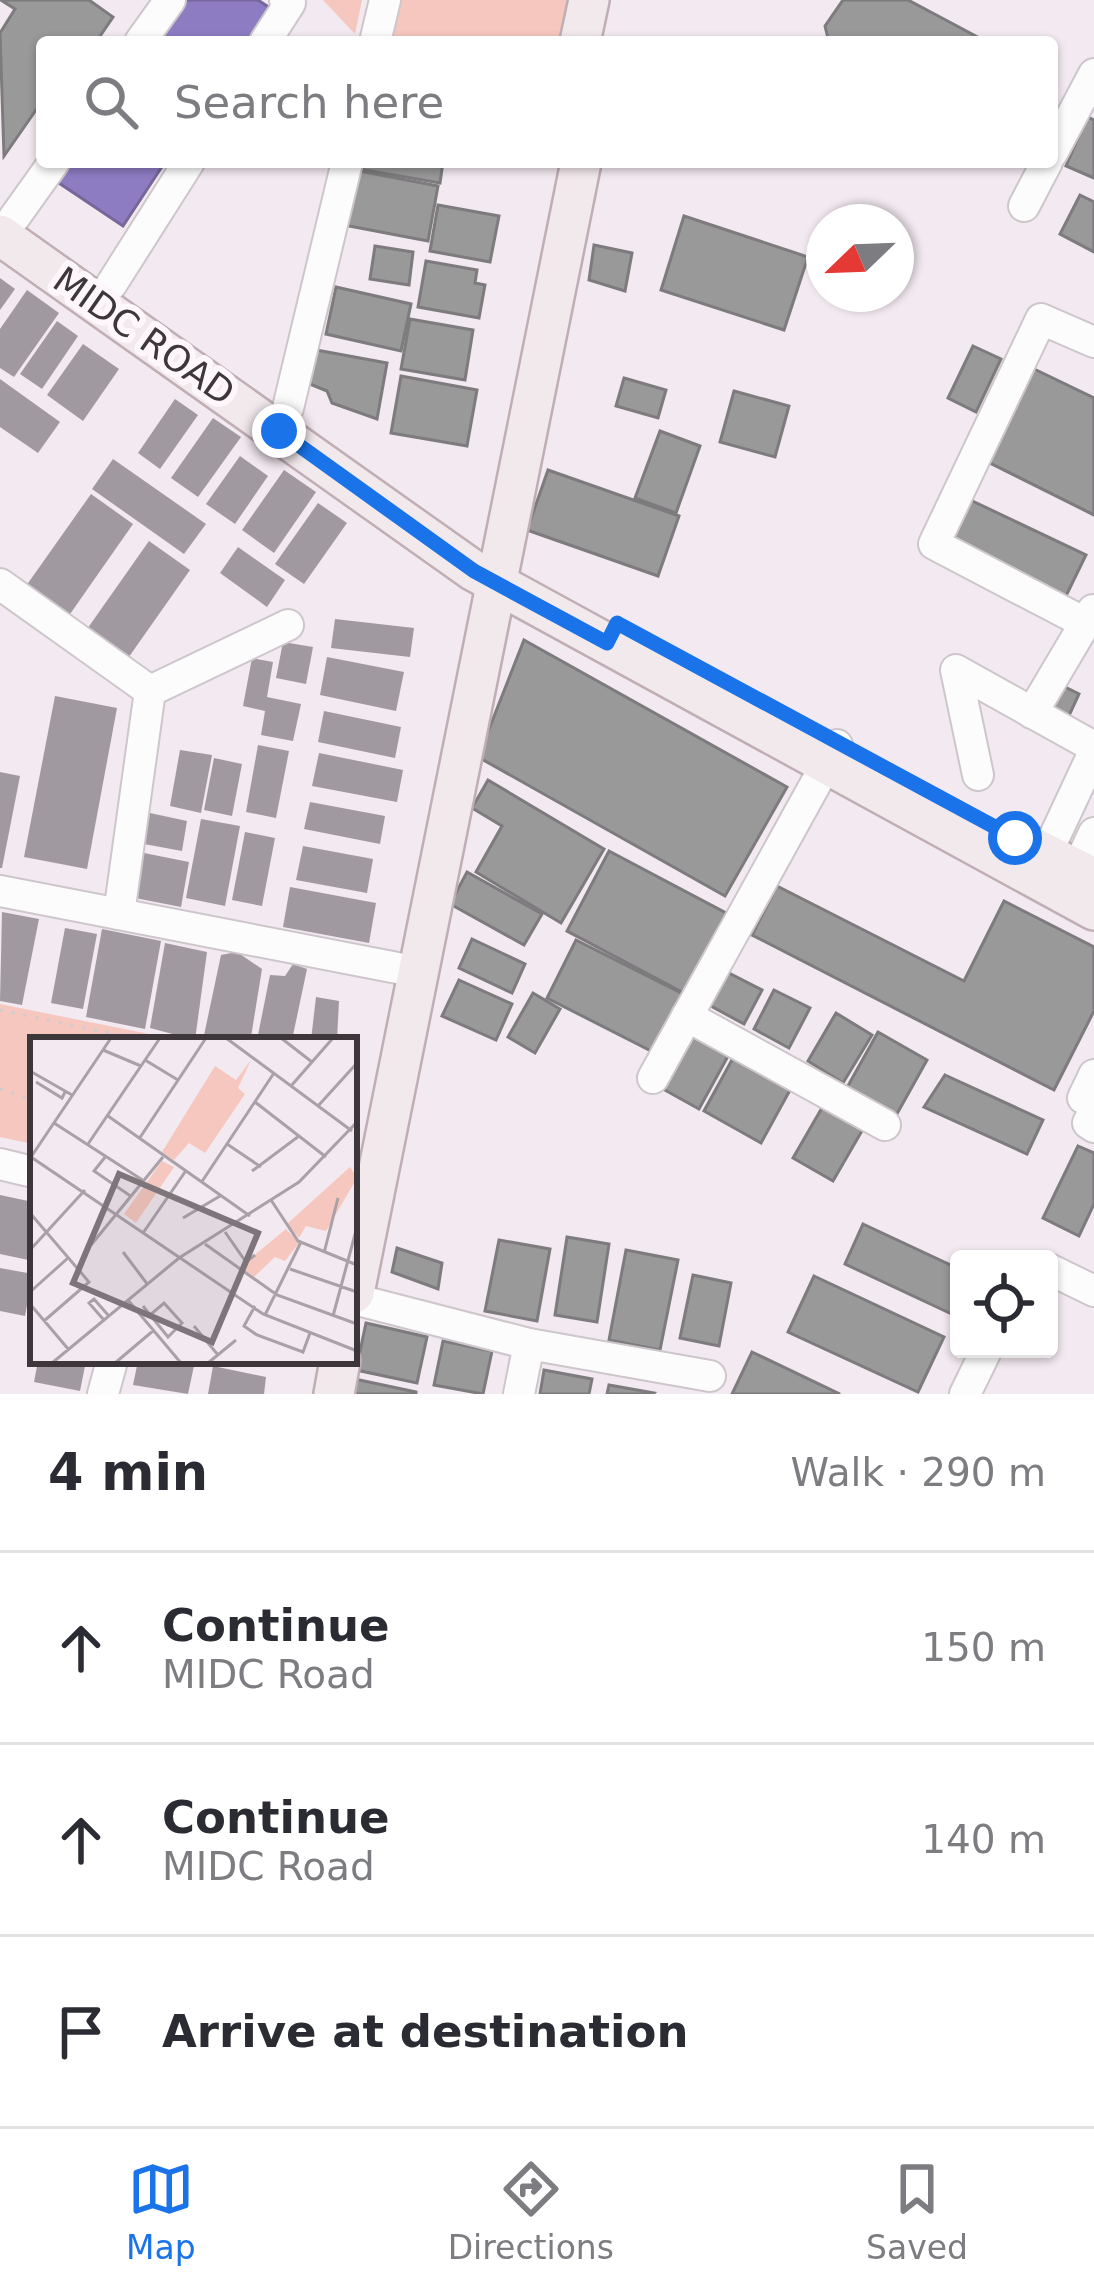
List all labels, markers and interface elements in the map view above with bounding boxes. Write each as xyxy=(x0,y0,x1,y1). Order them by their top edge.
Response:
search box xyxy=(36,36,1058,168)
icon: search xyxy=(78,69,144,135)
text: Search here xyxy=(174,76,444,129)
north arrow xyxy=(806,204,914,312)
street label: MIDC ROAD xyxy=(46,259,242,413)
route end xyxy=(252,404,306,458)
route start xyxy=(988,811,1042,865)
inset map xyxy=(30,1037,357,1364)
map controls xyxy=(950,1250,1058,1358)
button: locate xyxy=(950,1250,1058,1358)
text: 4 min xyxy=(48,1443,208,1502)
text: Walk · 290 m xyxy=(791,1450,1046,1495)
text: Continue xyxy=(162,1599,390,1652)
icon: ahead xyxy=(48,1615,114,1681)
text: 150 m xyxy=(921,1625,1046,1670)
text: MIDC Road xyxy=(162,1652,375,1697)
text: Continue xyxy=(162,1791,390,1844)
icon: ahead xyxy=(48,1807,114,1873)
text: 140 m xyxy=(921,1817,1046,1862)
text: MIDC Road xyxy=(162,1844,375,1889)
icon: arrive xyxy=(48,1999,114,2065)
text: Arrive at destination xyxy=(162,2005,688,2058)
tab: Map xyxy=(126,2156,196,2267)
tab: Directions xyxy=(448,2156,614,2267)
tab: Saved xyxy=(866,2156,968,2267)

